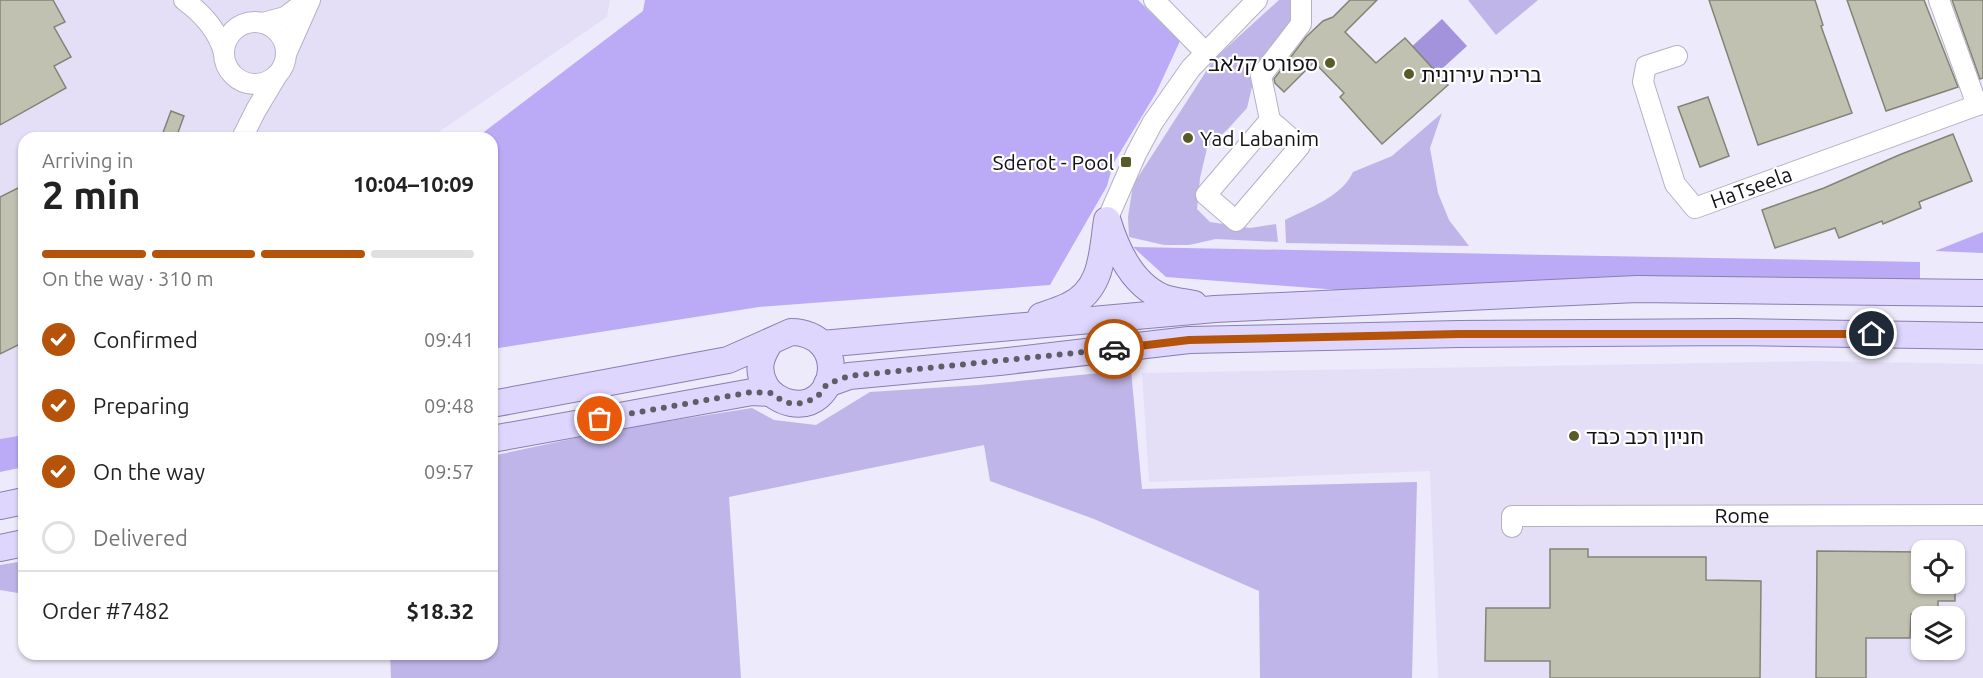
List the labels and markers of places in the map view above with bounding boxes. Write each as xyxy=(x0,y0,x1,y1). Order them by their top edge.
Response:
place label: ספורט קלאב xyxy=(1208,51,1318,75)
marker: ספורט קלאב xyxy=(1323,56,1337,70)
place label: בריכה עירונית xyxy=(1421,62,1542,86)
marker: בריכה עירונית xyxy=(1402,67,1416,81)
place label: Yad Labanim xyxy=(1200,126,1319,150)
marker: Yad Labanim xyxy=(1181,131,1195,145)
place label: Sderot - Pool xyxy=(993,150,1114,174)
marker: Sderot - Pool xyxy=(1119,155,1133,169)
pin xyxy=(1846,308,1897,359)
pin xyxy=(574,393,625,444)
place label: חניון רכב כבד xyxy=(1586,424,1704,448)
marker: חניון רכב כבד xyxy=(1567,429,1581,443)

